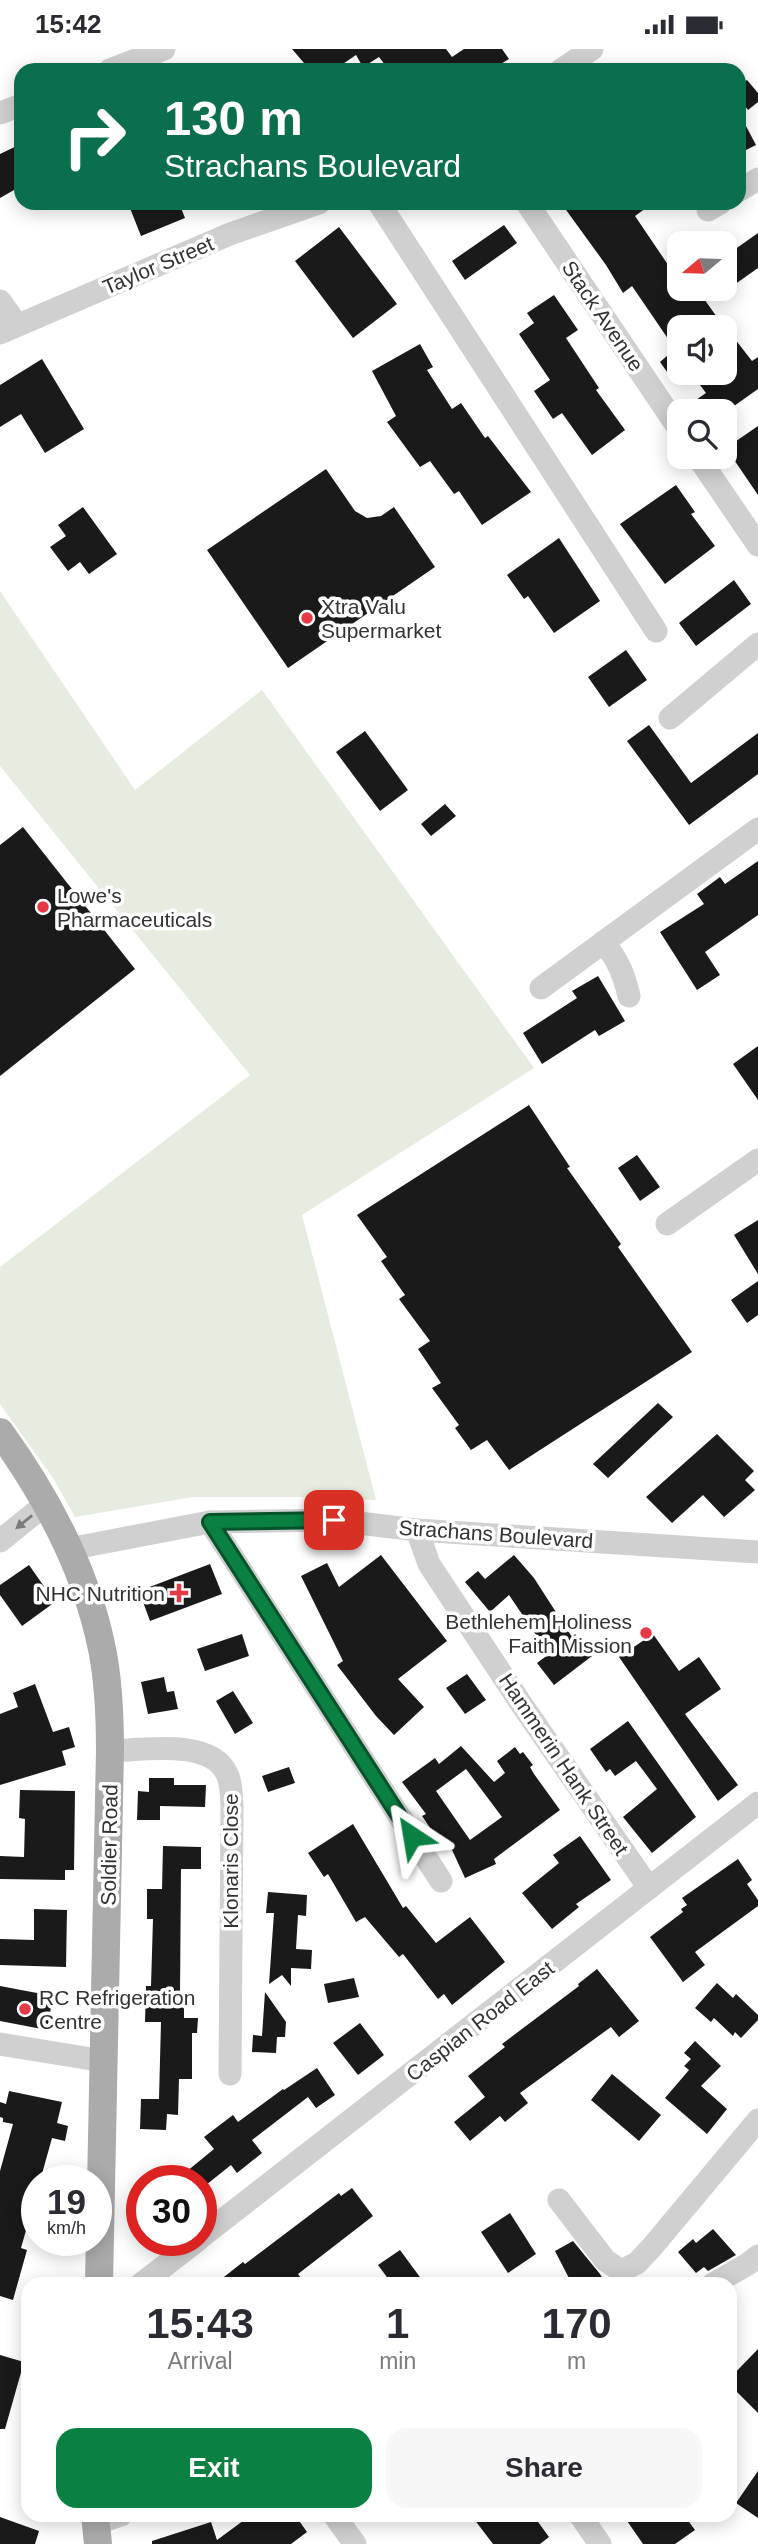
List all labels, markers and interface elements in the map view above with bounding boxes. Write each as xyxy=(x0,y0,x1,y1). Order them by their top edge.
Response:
text: 15:42 xyxy=(35,9,102,39)
icon: right xyxy=(49,91,140,182)
text: 130 m xyxy=(164,91,303,145)
text: Strachans Boulevard xyxy=(164,148,461,184)
street label: Taylor Street xyxy=(99,231,217,299)
north arrow xyxy=(667,231,737,301)
map controls xyxy=(667,231,737,469)
street label: Stack Avenue xyxy=(558,256,648,376)
button: sound xyxy=(667,315,737,385)
button: search xyxy=(667,399,737,469)
place label: Xtra Valu Supermarket xyxy=(321,595,441,642)
marker: Xtra Valu Supermarket xyxy=(299,610,315,626)
place label: Lowe's Pharmaceuticals xyxy=(57,884,212,931)
marker: Lowe's Pharmaceuticals xyxy=(35,899,51,915)
pin xyxy=(304,1490,364,1550)
icon: arrive xyxy=(315,1501,353,1539)
one-way arrow xyxy=(15,1515,33,1530)
street label: Strachans Boulevard xyxy=(398,1516,594,1552)
place label: NHC Nutrition xyxy=(35,1582,165,1605)
marker: NHC Nutrition xyxy=(171,1585,187,1601)
place label: Bethlehem Holiness Faith Mission xyxy=(445,1610,632,1657)
marker: Bethlehem Holiness Faith Mission xyxy=(638,1625,654,1641)
street label: Hammerin Hank Street xyxy=(495,1669,633,1859)
street label: Soldier Road xyxy=(96,1784,122,1906)
street label: Klonaris Close xyxy=(219,1793,242,1929)
position arrow xyxy=(375,1799,449,1873)
street label: Caspian Road East xyxy=(402,1956,558,2086)
place label: RC Refrigeration Centre xyxy=(39,1986,195,2033)
marker: RC Refrigeration Centre xyxy=(17,2001,33,2017)
speed limit sign: 30 xyxy=(126,2165,217,2256)
text: 19 xyxy=(47,2182,86,2221)
text: km/h xyxy=(47,2218,86,2238)
text: 15:43 xyxy=(146,2300,254,2347)
text: 1 xyxy=(386,2300,409,2347)
text: 170 xyxy=(542,2300,612,2347)
text: Arrival xyxy=(167,2348,233,2374)
text: min xyxy=(379,2348,416,2374)
text: m xyxy=(567,2348,586,2374)
button: Exit xyxy=(56,2428,372,2508)
button: Share xyxy=(386,2428,702,2508)

